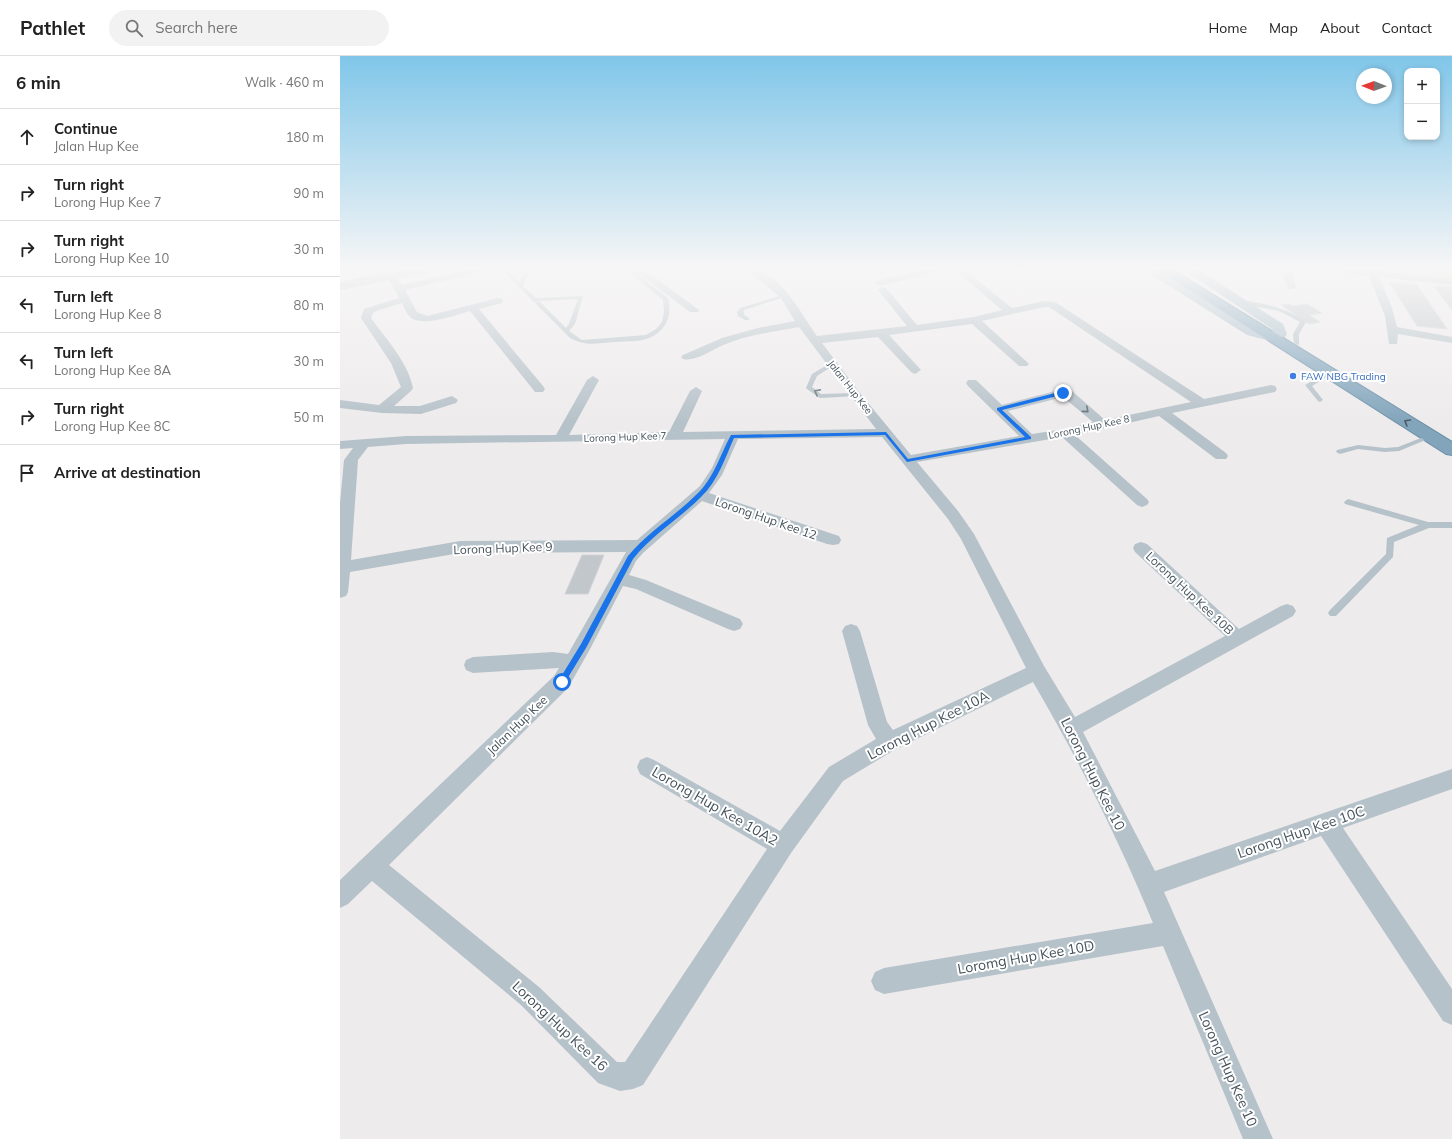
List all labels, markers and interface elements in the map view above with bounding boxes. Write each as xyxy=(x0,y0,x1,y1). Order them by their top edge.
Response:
search box xyxy=(109,10,389,46)
text: Pathlet xyxy=(20,16,85,40)
icon: search xyxy=(123,17,145,39)
text: Search here xyxy=(155,18,238,37)
text: Home xyxy=(1208,19,1247,37)
text: Map xyxy=(1269,19,1298,37)
text: About xyxy=(1320,19,1360,37)
text: Contact xyxy=(1382,19,1432,37)
north arrow xyxy=(1356,68,1392,104)
map controls xyxy=(1404,68,1440,140)
button: + xyxy=(1404,68,1440,104)
text: 6 min xyxy=(16,72,61,93)
text: Walk · 460 m xyxy=(245,74,324,90)
button: − xyxy=(1404,104,1440,140)
text: Continue xyxy=(54,119,117,138)
icon: ahead xyxy=(16,126,38,148)
text: 180 m xyxy=(286,129,324,145)
text: Jalan Hup Kee xyxy=(54,138,139,154)
text: Turn right xyxy=(54,175,124,194)
icon: right xyxy=(16,182,38,204)
text: 90 m xyxy=(294,185,324,201)
text: Lorong Hup Kee 7 xyxy=(54,194,161,210)
text: Turn right xyxy=(54,231,124,250)
icon: right xyxy=(16,238,38,260)
text: 30 m xyxy=(294,241,324,257)
text: Lorong Hup Kee 10 xyxy=(54,250,169,266)
text: Turn left xyxy=(54,287,113,306)
icon: left xyxy=(16,294,38,316)
text: 80 m xyxy=(294,297,324,313)
text: Lorong Hup Kee 8 xyxy=(54,306,161,322)
text: Turn left xyxy=(54,343,113,362)
icon: left xyxy=(16,350,38,372)
text: 30 m xyxy=(294,353,324,369)
street label: Jalan Hup Kee xyxy=(825,357,875,417)
text: Lorong Hup Kee 8A xyxy=(54,362,171,378)
place label: FAW NBG Trading xyxy=(1301,370,1386,383)
marker: FAW NBG Trading xyxy=(1288,371,1298,381)
route end xyxy=(1054,384,1072,402)
one-way arrow xyxy=(814,390,821,397)
text: Turn right xyxy=(54,399,124,418)
one-way arrow xyxy=(1081,405,1088,412)
icon: right xyxy=(16,406,38,428)
text: 50 m xyxy=(294,409,324,425)
street label: Lorong Hup Kee 8 xyxy=(1047,412,1131,442)
text: Lorong Hup Kee 8C xyxy=(54,418,170,434)
one-way arrow xyxy=(1404,419,1411,426)
street label: Lorong Hup Kee 7 xyxy=(583,429,667,445)
icon: arrive xyxy=(16,462,38,484)
text: Arrive at destination xyxy=(54,463,201,482)
street label: Lorong Hup Kee 12 xyxy=(713,494,819,542)
street label: Lorong Hup Kee 9 xyxy=(453,539,553,557)
street label: Lorong Hup Kee 10B xyxy=(1143,548,1237,638)
route start xyxy=(553,673,571,691)
street label: Lorong Hup Kee 10A xyxy=(864,686,993,764)
street label: Jalan Hup Kee xyxy=(484,692,550,758)
street label: Lorong Hup Kee 10 xyxy=(1057,715,1129,833)
street label: Lorong Hup Kee 10A2 xyxy=(649,763,781,849)
street label: Lorong Hup Kee 10C xyxy=(1235,802,1367,862)
street label: Loromg Hup Kee 10D xyxy=(956,936,1096,978)
street label: Lorong Hup Kee 16 xyxy=(508,977,612,1075)
street label: Lorong Hup Kee 10 xyxy=(1195,1009,1261,1129)

